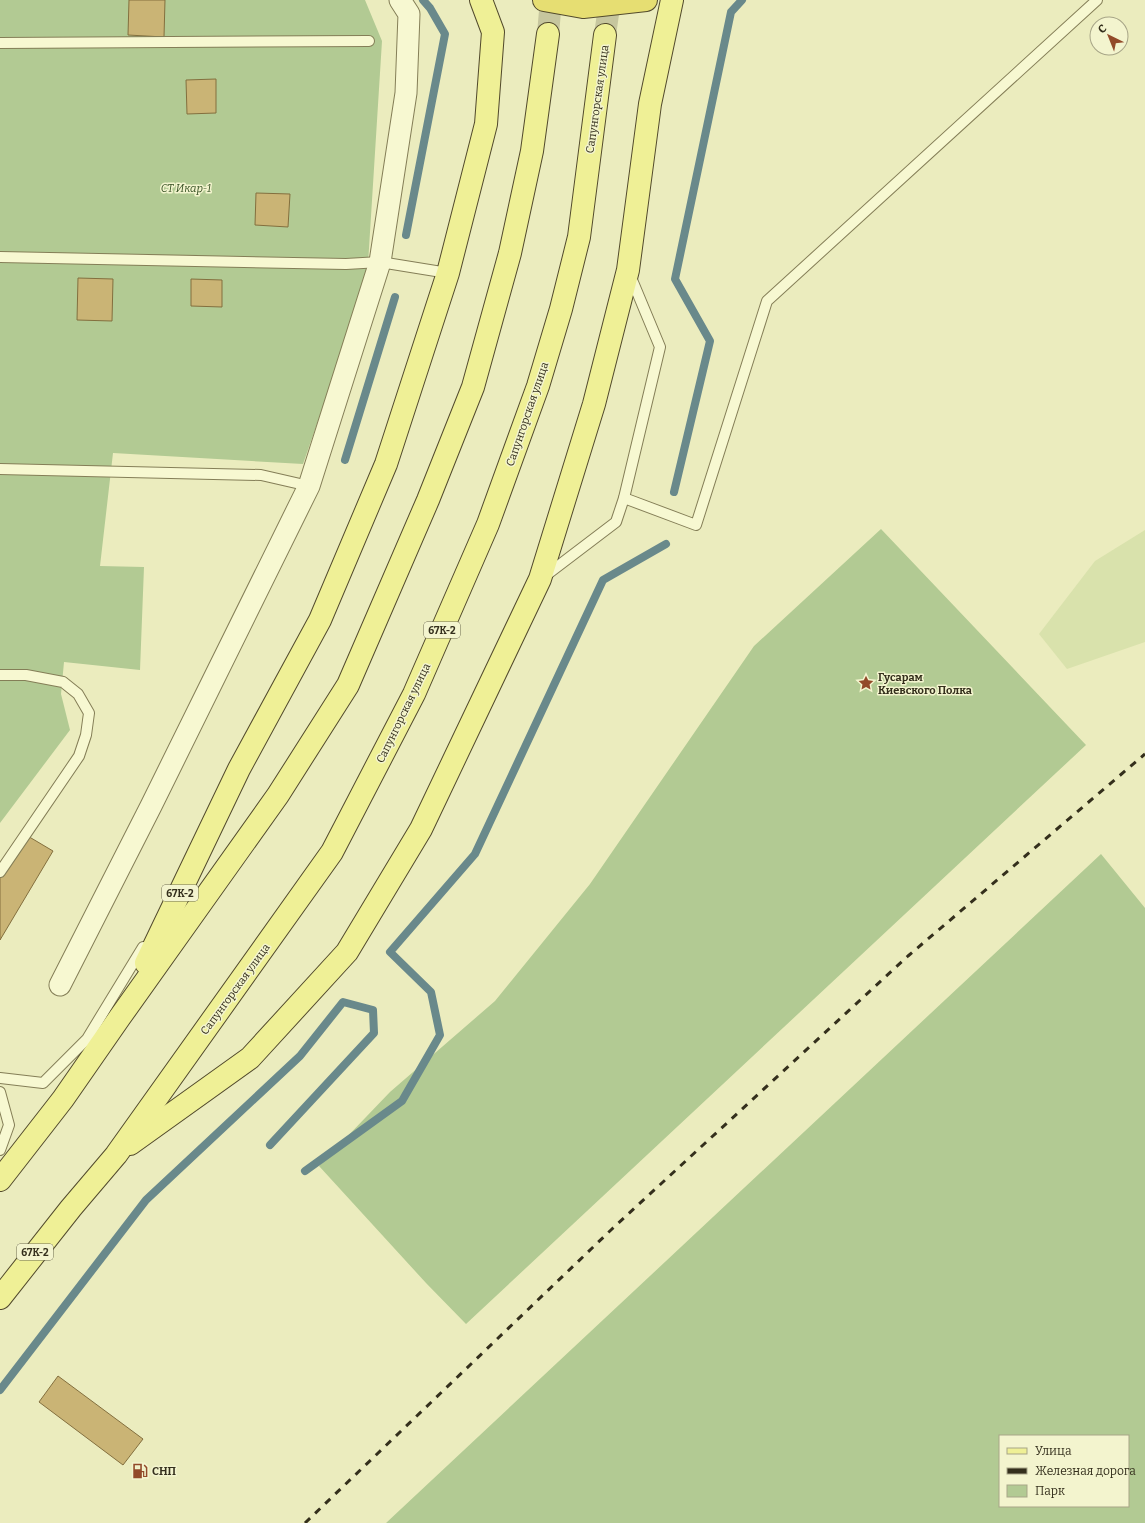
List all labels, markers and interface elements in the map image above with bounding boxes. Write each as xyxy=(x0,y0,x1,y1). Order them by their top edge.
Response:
north arrow xyxy=(1089,16,1129,56)
text: С xyxy=(1096,22,1110,36)
street label: Сапунгорская улица xyxy=(583,44,612,154)
park label: СТ Икар-1 xyxy=(161,182,211,195)
street label: Сапунгорская улица xyxy=(504,360,551,468)
road number: 67К-2 xyxy=(424,622,460,638)
street label: Сапунгорская улица xyxy=(374,661,433,765)
place label: Гусарам Киевского Полка xyxy=(878,671,973,697)
place icon: Гусарам Киевского Полка xyxy=(857,674,875,692)
road number: 67К-2 xyxy=(162,885,198,901)
street label: Сапунгорская улица xyxy=(198,941,273,1037)
road number: 67К-2 xyxy=(17,1244,53,1260)
legend xyxy=(999,1435,1129,1507)
text: Улица xyxy=(1035,1444,1072,1458)
fuel station icon: СНП xyxy=(131,1462,149,1480)
text: Железная дорога xyxy=(1035,1464,1136,1478)
place label: СНП xyxy=(152,1465,177,1478)
text: Парк xyxy=(1035,1484,1065,1498)

